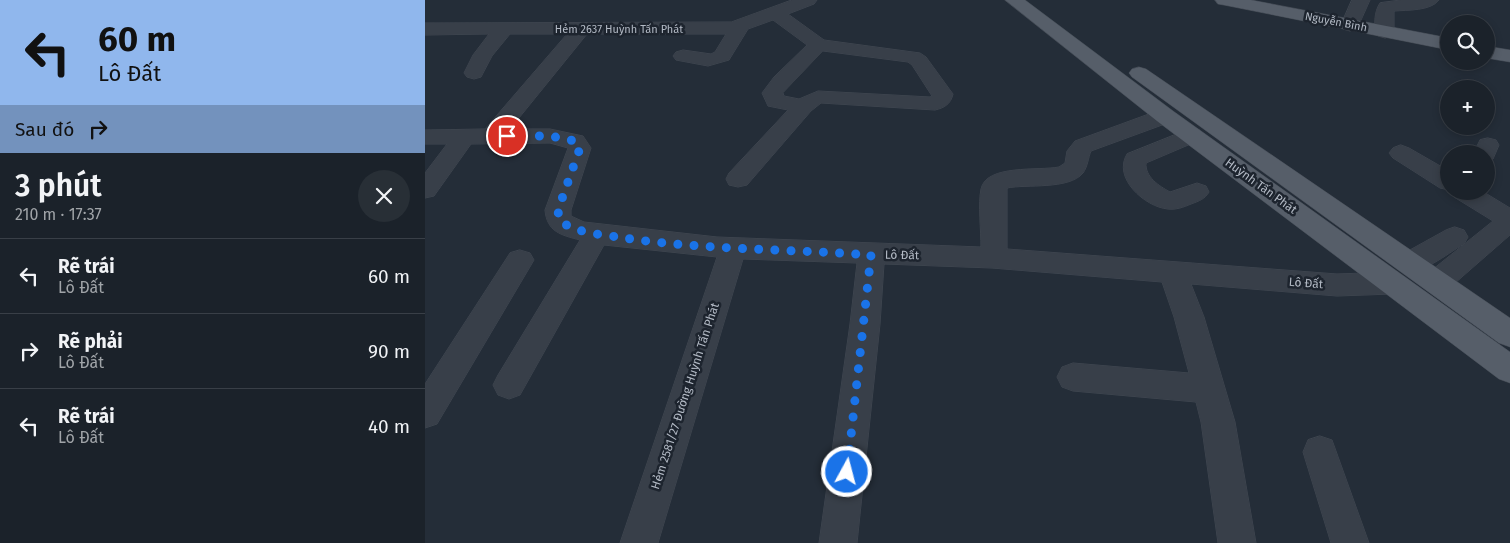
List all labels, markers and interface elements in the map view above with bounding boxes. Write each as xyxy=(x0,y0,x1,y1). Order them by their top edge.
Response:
street label: Nguyễn Bình xyxy=(1304,10,1368,34)
map controls xyxy=(1440,15,1495,200)
button: search xyxy=(1440,15,1495,70)
text: 60 m xyxy=(98,18,176,60)
icon: left xyxy=(15,20,80,85)
street label: Hẻm 2637 Huỳnh Tấn Phát xyxy=(555,23,683,36)
text: Lô Đất xyxy=(98,60,161,87)
button: + xyxy=(1440,80,1495,135)
icon: right xyxy=(84,115,112,143)
pin xyxy=(486,115,528,157)
text: Sau đó xyxy=(15,118,74,141)
icon: arrive xyxy=(493,122,521,150)
button: − xyxy=(1440,145,1495,200)
street label: Huỳnh Tấn Phát xyxy=(1222,154,1301,217)
text: 3 phút xyxy=(15,168,102,204)
button: close xyxy=(358,170,410,222)
text: 210 m · 17:37 xyxy=(15,205,102,224)
street label: Lô Đất xyxy=(885,247,920,262)
text: Rẽ trái xyxy=(58,255,115,278)
icon: left xyxy=(15,262,43,290)
text: 60 m xyxy=(368,265,410,288)
street label: Lô Đất xyxy=(1288,274,1324,291)
text: Lô Đất xyxy=(58,278,104,297)
street label: Hẻm 2581/27 Đường Huỳnh Tấn Phát xyxy=(647,300,722,491)
text: Rẽ phải xyxy=(58,330,123,353)
icon: right xyxy=(15,337,43,365)
text: 90 m xyxy=(368,340,410,363)
text: Lô Đất xyxy=(58,353,104,372)
text: Rẽ trái xyxy=(58,405,115,428)
icon: left xyxy=(15,412,43,440)
text: 40 m xyxy=(368,415,410,438)
text: Lô Đất xyxy=(58,428,104,447)
position arrow xyxy=(820,445,872,497)

